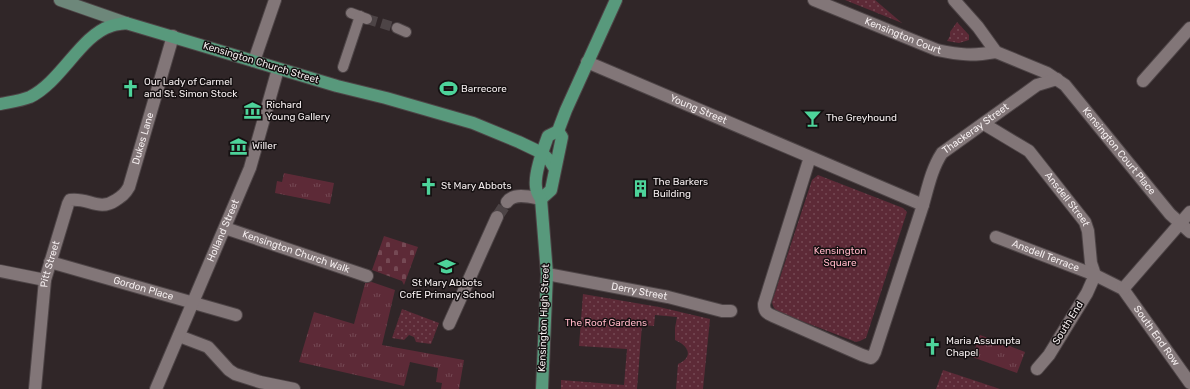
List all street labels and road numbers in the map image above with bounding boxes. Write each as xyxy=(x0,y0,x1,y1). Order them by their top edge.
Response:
street label: Kensington Court xyxy=(863,15,942,57)
street label: Kensington Church Street xyxy=(202,40,320,86)
street label: Young Street xyxy=(668,92,729,127)
street label: Thackeray Street xyxy=(940,101,1011,157)
street label: Kensington Court Place xyxy=(1080,105,1158,198)
street label: Dukes Lane xyxy=(130,111,157,166)
street label: Ansdell Street xyxy=(1042,170,1092,228)
street label: Holland Street xyxy=(205,198,242,264)
street label: Kensington Church Walk xyxy=(241,228,352,276)
street label: Ansdell Terrace xyxy=(1010,238,1081,274)
street label: Pitt Street xyxy=(38,239,63,288)
street label: Kensington High Street xyxy=(536,264,552,372)
street label: Gordon Place xyxy=(112,274,175,303)
street label: Derry Street xyxy=(610,280,668,303)
street label: South End xyxy=(1050,299,1086,347)
street label: South End Row xyxy=(1131,303,1182,368)

